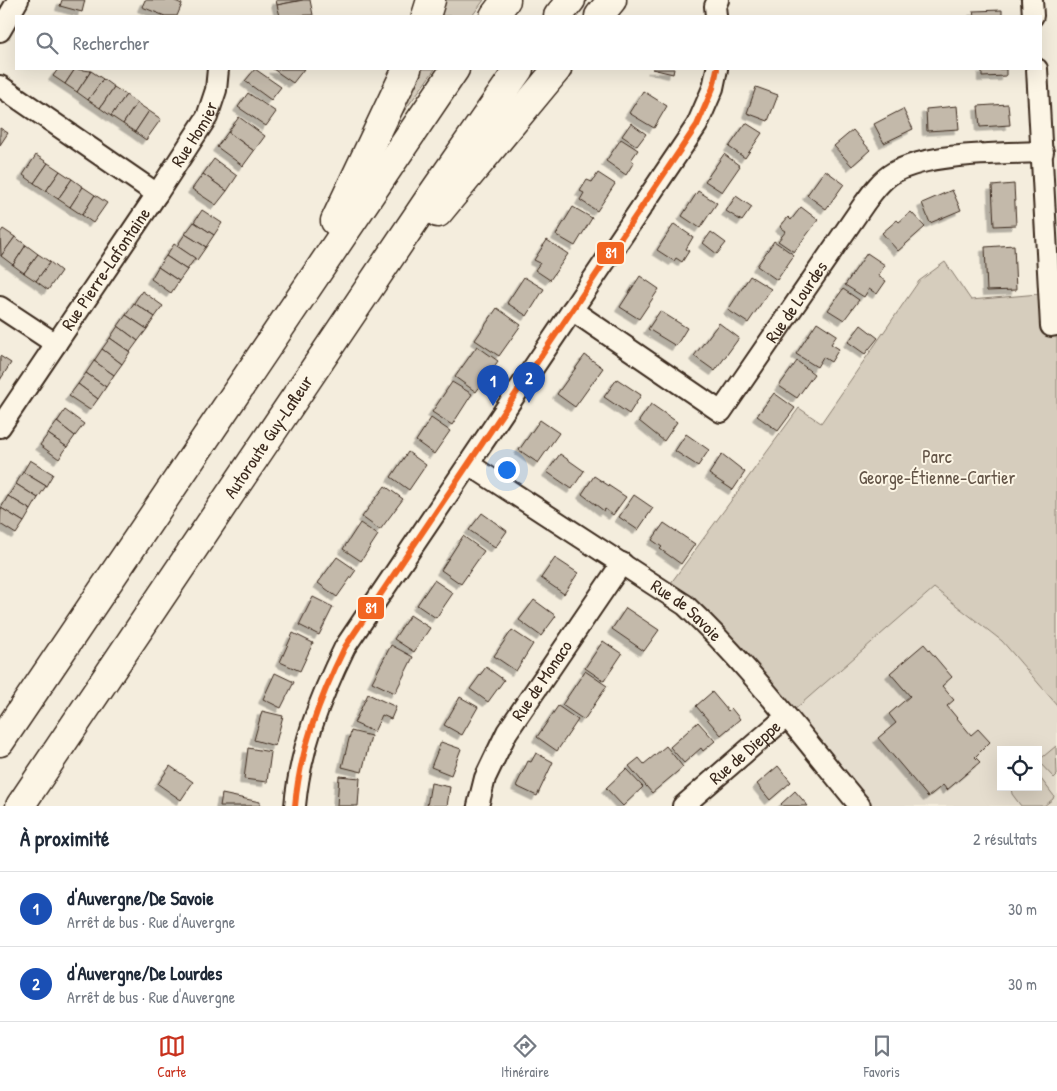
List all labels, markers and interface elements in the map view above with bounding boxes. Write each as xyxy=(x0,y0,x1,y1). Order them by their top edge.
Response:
search box xyxy=(15,15,1042,70)
icon: search xyxy=(33,29,61,57)
text: Rechercher xyxy=(73,30,150,56)
street label: Rue Homier xyxy=(165,98,223,172)
street label: Rue Pierre-Lafontaine xyxy=(55,202,156,335)
line badge: 81 xyxy=(596,241,625,265)
text: 81 xyxy=(605,243,617,262)
street label: Rue de Lourdes xyxy=(759,256,833,348)
pin: 2 xyxy=(513,362,545,403)
pin: 1 xyxy=(477,365,509,406)
street label: Autoroute Guy-Lafleur xyxy=(218,370,319,503)
park label: Parc George-Étienne-Cartier xyxy=(859,444,1015,490)
your location xyxy=(494,457,520,483)
street label: Rue de Savoie xyxy=(646,573,728,647)
line badge: 81 xyxy=(357,596,385,620)
text: 81 xyxy=(365,598,377,617)
street label: Rue de Monaco xyxy=(505,635,578,726)
street label: Rue de Dieppe xyxy=(703,714,786,790)
map controls xyxy=(997,746,1042,791)
button: locate xyxy=(997,746,1042,791)
text: À proximité xyxy=(20,824,109,853)
text: 2 résultats xyxy=(973,828,1037,850)
text: d'Auvergne/De Savoie xyxy=(67,885,214,911)
text: 1 xyxy=(33,898,39,920)
text: 30 m xyxy=(1008,898,1037,920)
text: Arrêt de bus · Rue d'Auvergne xyxy=(67,911,235,933)
text: d'Auvergne/De Lourdes xyxy=(67,960,222,986)
text: 2 xyxy=(32,973,40,995)
text: 30 m xyxy=(1008,973,1037,995)
text: Arrêt de bus · Rue d'Auvergne xyxy=(67,986,235,1008)
tab: Carte xyxy=(157,1032,186,1081)
tab: Itinéraire xyxy=(501,1032,549,1081)
tab: Favoris xyxy=(864,1032,900,1081)

